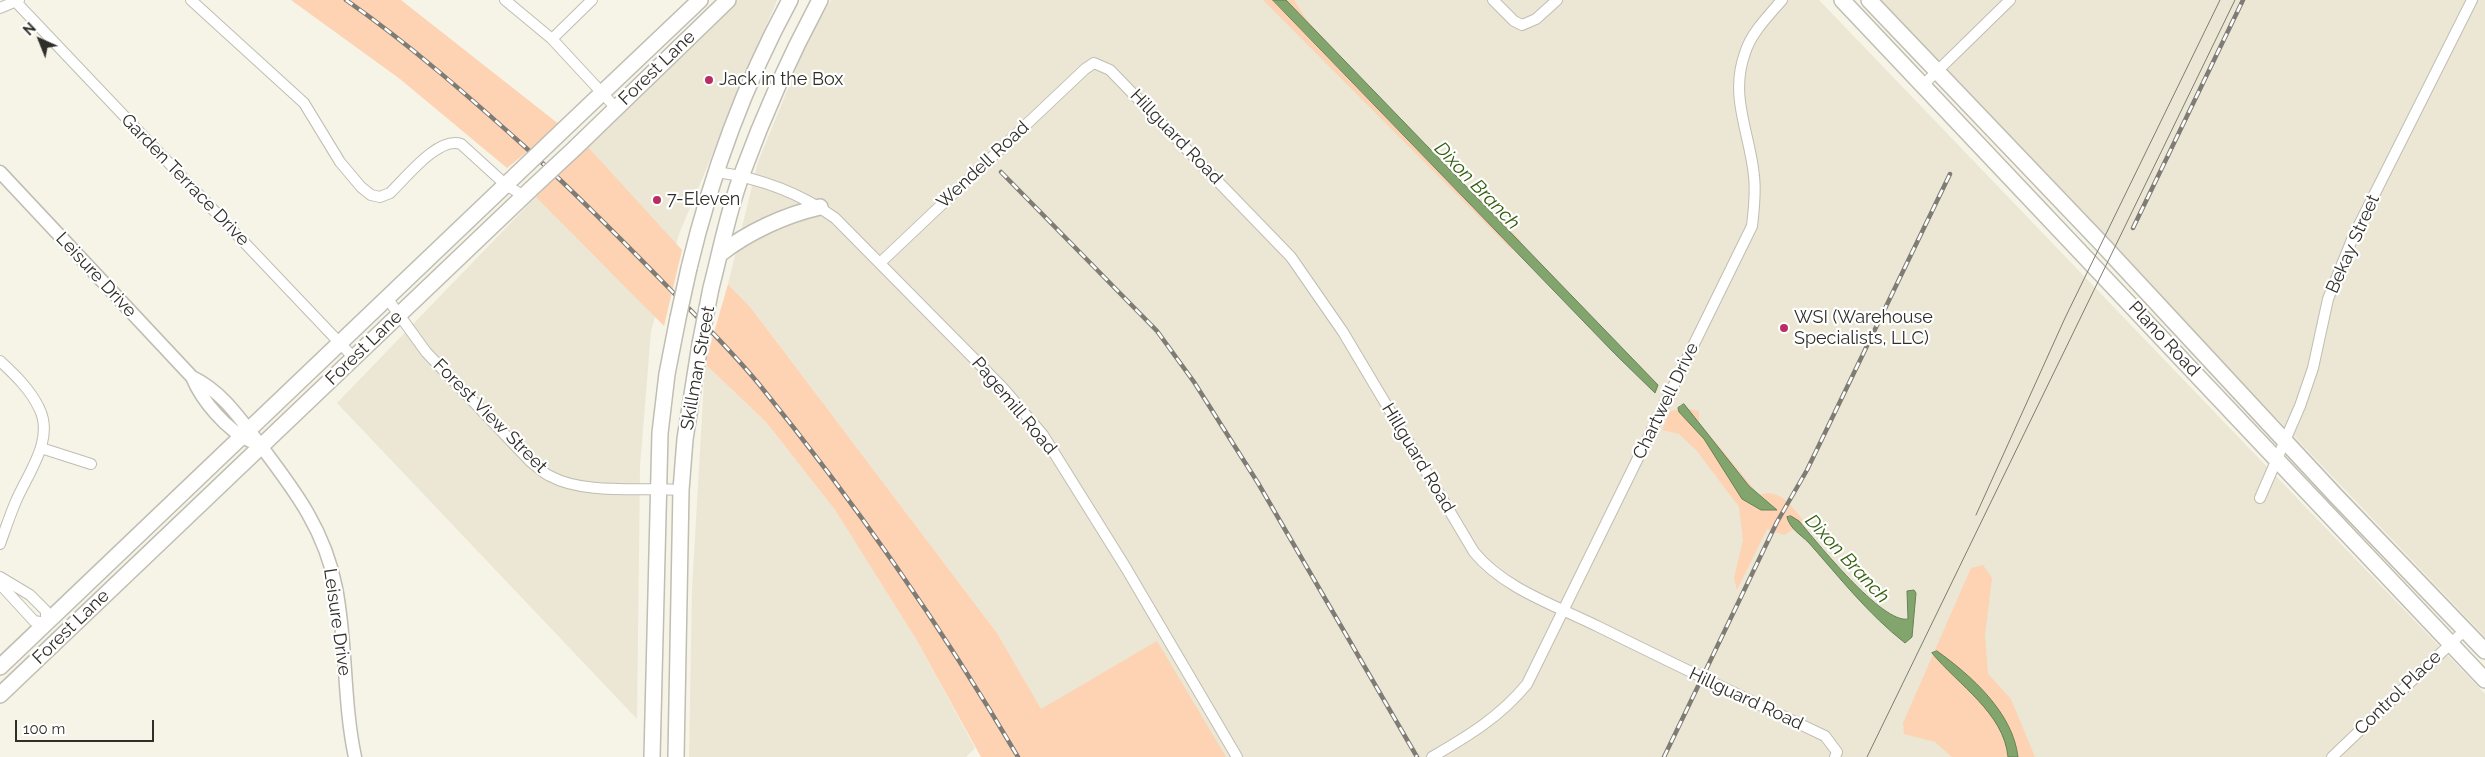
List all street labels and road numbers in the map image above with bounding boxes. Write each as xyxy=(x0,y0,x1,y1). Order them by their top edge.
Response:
street label: Forest Lane xyxy=(614,26,700,110)
street label: Hillguard Road xyxy=(1125,85,1227,189)
street label: Garden Terrace Drive xyxy=(116,109,254,251)
street label: Wendell Road xyxy=(932,117,1034,213)
street label: Bekay Street xyxy=(2322,191,2384,297)
street label: Leisure Drive xyxy=(51,228,141,322)
street label: Plano Road xyxy=(2124,297,2204,381)
street label: Skillman Street xyxy=(676,304,720,432)
street label: Forest Lane xyxy=(321,306,407,390)
street label: Chartwell Drive xyxy=(1628,339,1704,463)
street label: Pagemill Road xyxy=(967,353,1061,459)
street label: Forest View Street xyxy=(429,355,551,477)
street label: Hillguard Road xyxy=(1377,399,1459,517)
street label: Leisure Drive xyxy=(319,567,355,677)
street label: Forest Lane xyxy=(28,585,114,669)
street label: Control Place xyxy=(2350,646,2446,740)
street label: Hillguard Road xyxy=(1685,663,1807,735)

